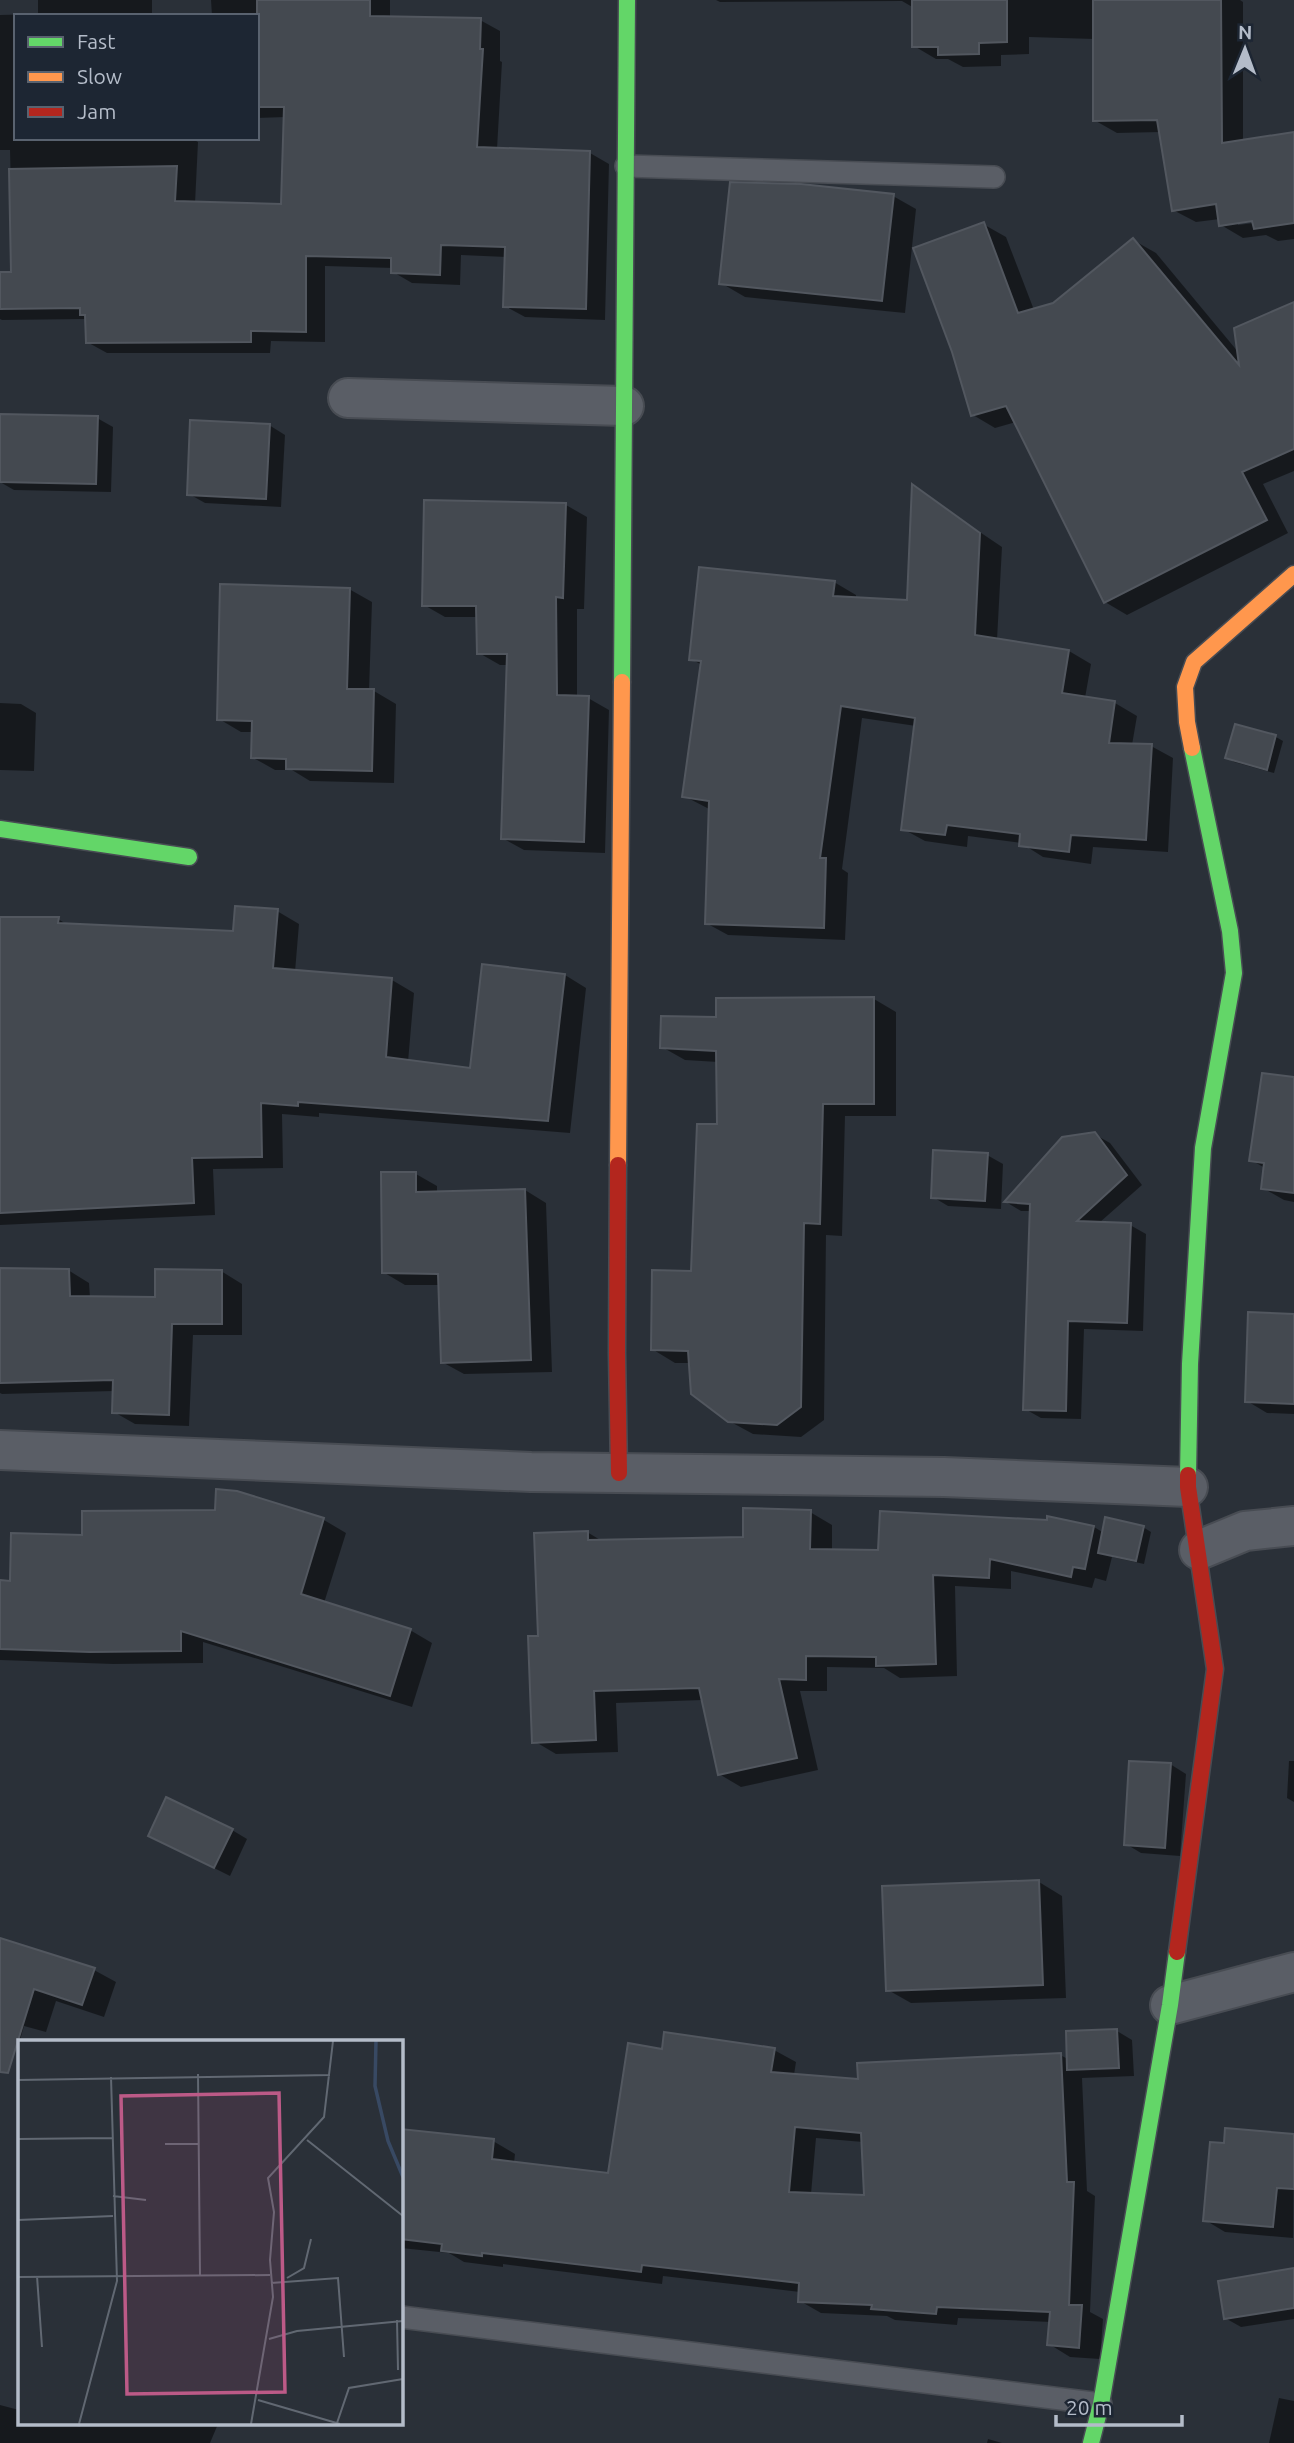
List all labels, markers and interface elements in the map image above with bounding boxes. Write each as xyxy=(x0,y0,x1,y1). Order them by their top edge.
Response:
legend xyxy=(14,14,259,140)
north arrow xyxy=(1210,14,1280,84)
text: N xyxy=(1238,21,1253,43)
text: Fast xyxy=(77,29,115,53)
text: Slow xyxy=(77,64,122,88)
text: Jam xyxy=(77,99,116,123)
inset map xyxy=(18,2040,402,2426)
scale bar xyxy=(1056,2384,1182,2428)
text: 20 m xyxy=(1066,2395,1113,2419)

